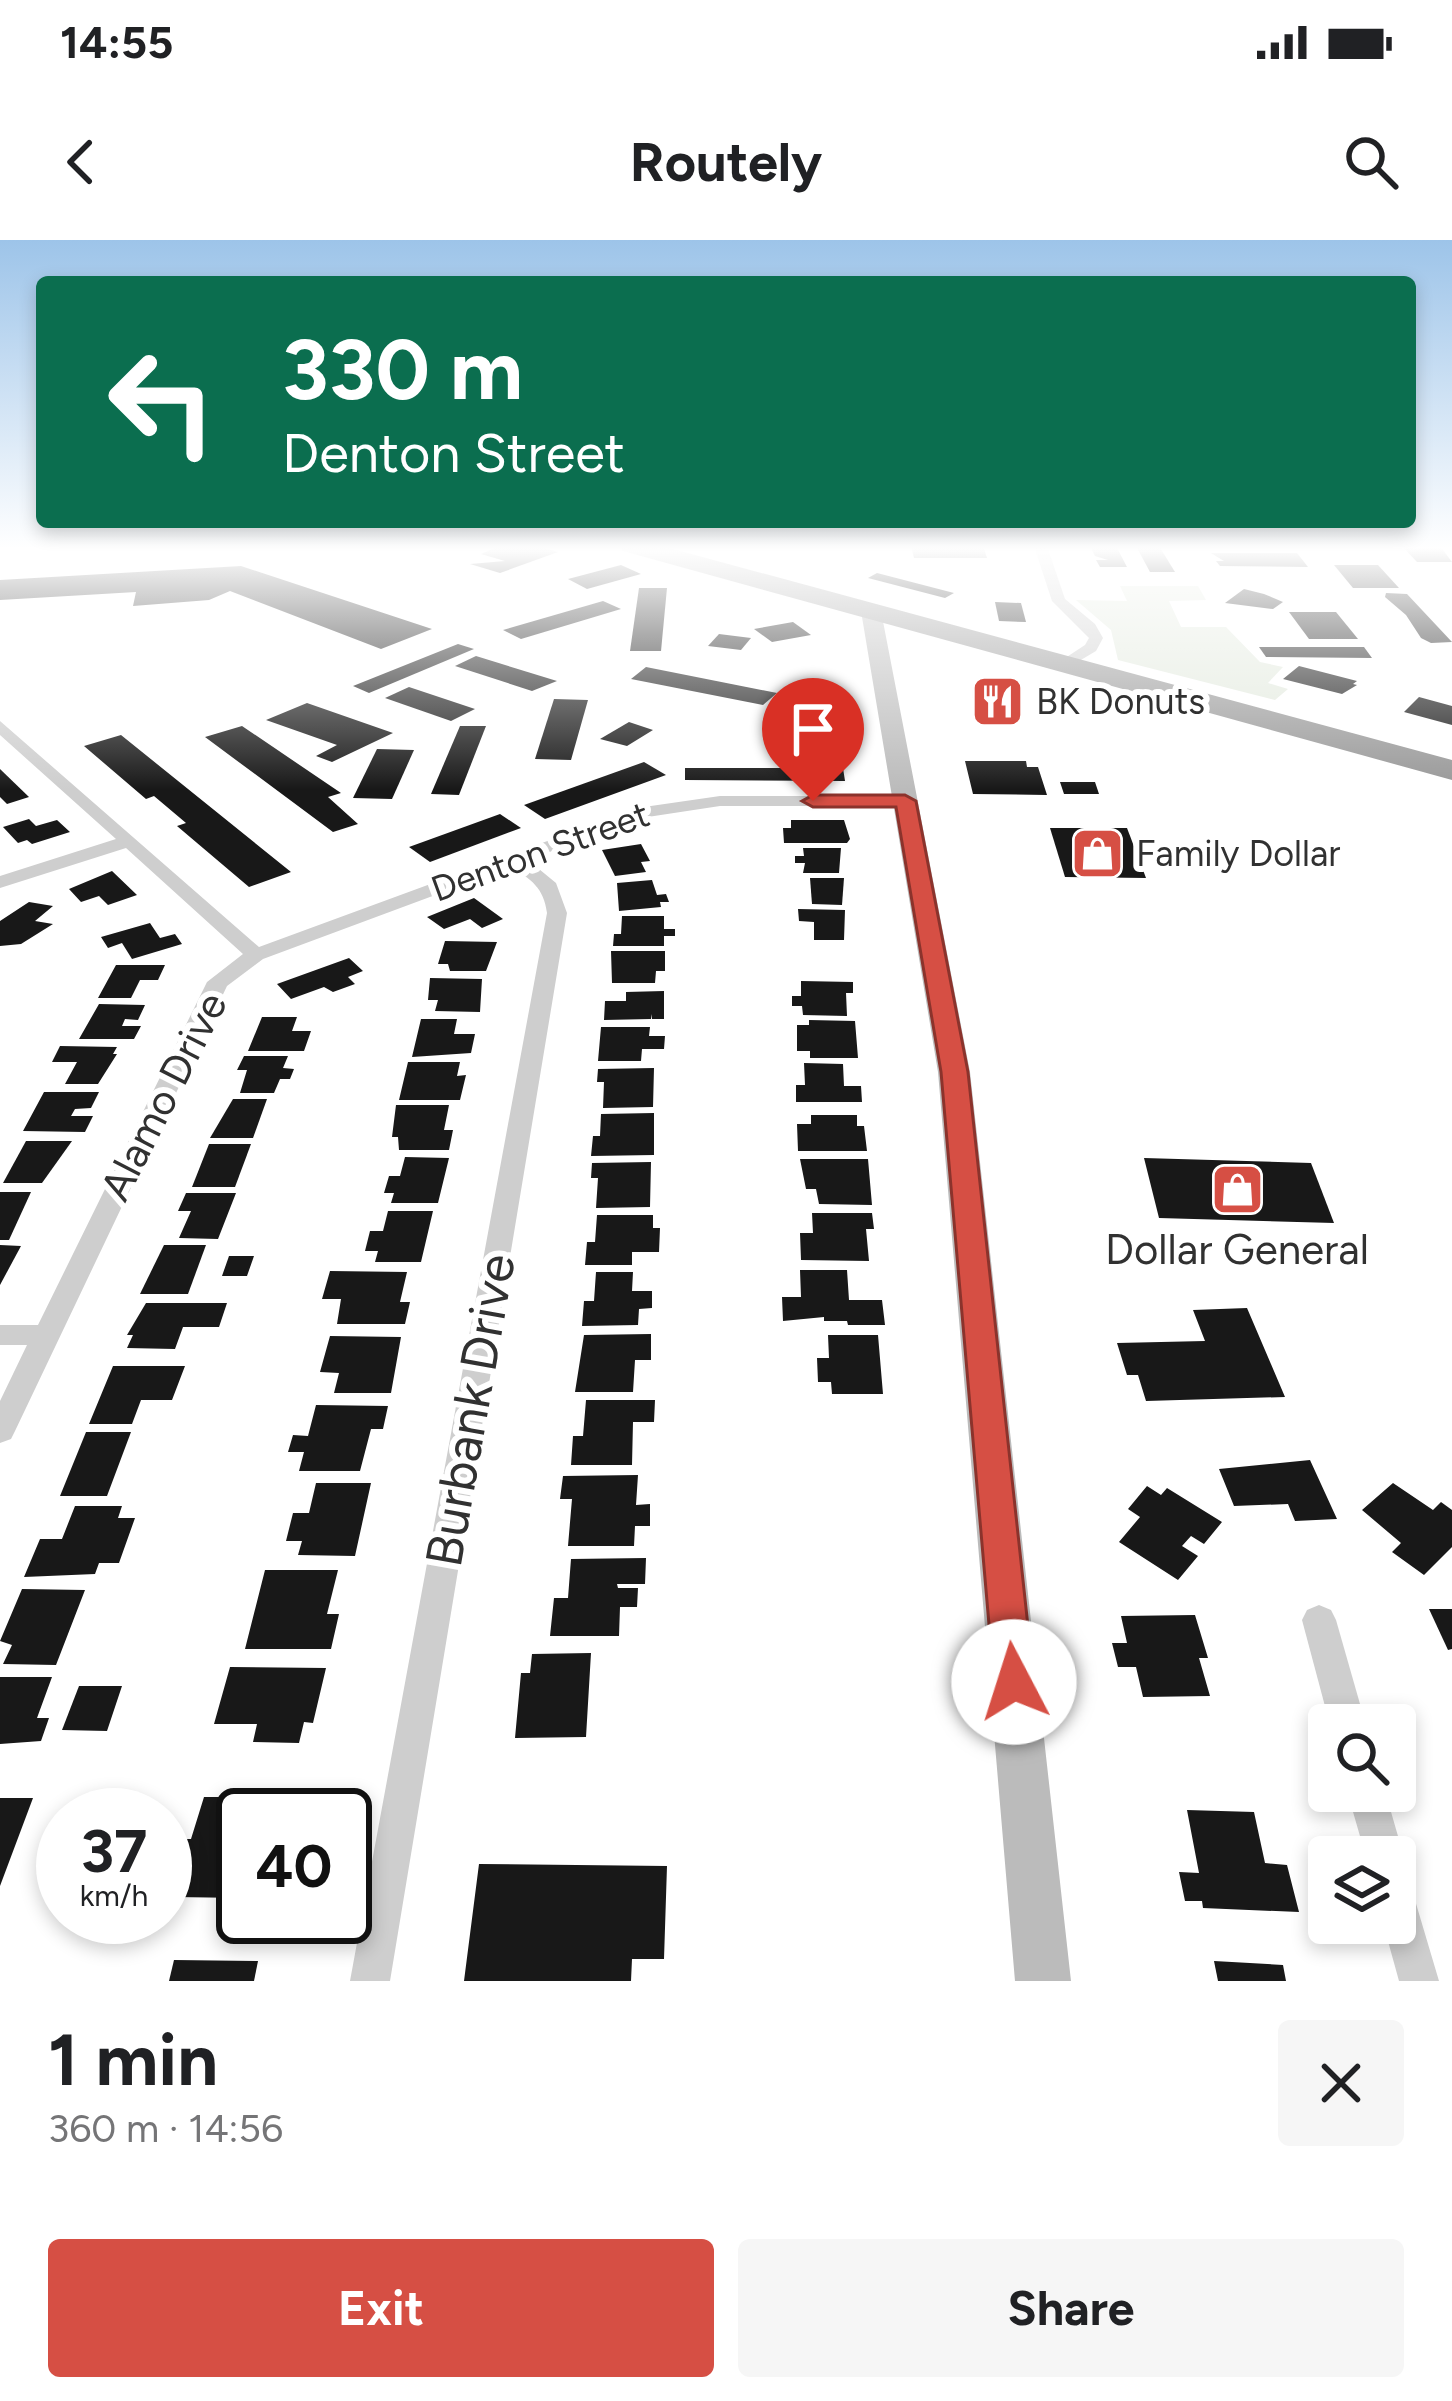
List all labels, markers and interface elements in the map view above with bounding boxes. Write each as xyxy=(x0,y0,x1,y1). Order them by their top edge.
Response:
text: 14:55 xyxy=(60,15,173,69)
icon: back xyxy=(48,129,114,195)
icon: search xyxy=(1338,129,1404,195)
text: Routely xyxy=(630,130,822,195)
text: 330 m xyxy=(282,319,523,420)
icon: left xyxy=(84,324,240,480)
text: Denton Street xyxy=(282,421,625,486)
restaurant icon: BK Donuts xyxy=(969,673,1025,729)
pin xyxy=(762,678,864,801)
place label: BK Donuts xyxy=(1036,680,1205,723)
icon: arrive xyxy=(780,696,846,762)
street label: Denton Street xyxy=(425,792,655,911)
shop icon: Family Dollar xyxy=(1069,825,1125,881)
place label: Family Dollar xyxy=(1136,832,1340,875)
street label: Alamo Drive xyxy=(89,984,238,1209)
shop icon: Dollar General xyxy=(1209,1162,1265,1218)
place label: Dollar General xyxy=(1105,1224,1369,1275)
street label: Burbank Drive xyxy=(413,1249,528,1571)
position arrow xyxy=(951,1619,1077,1745)
map controls xyxy=(1308,1704,1416,1944)
button: search xyxy=(1308,1704,1416,1812)
speed limit sign: 40 xyxy=(216,1788,372,1944)
text: 37 xyxy=(81,1815,147,1887)
button: layers xyxy=(1308,1836,1416,1944)
text: km/h xyxy=(80,1877,148,1914)
text: 1 min xyxy=(48,2017,218,2103)
button: close xyxy=(1278,2020,1404,2146)
text: 360 m · 14:56 xyxy=(48,2105,283,2152)
button: Exit xyxy=(48,2239,714,2377)
button: Share xyxy=(738,2239,1404,2377)

